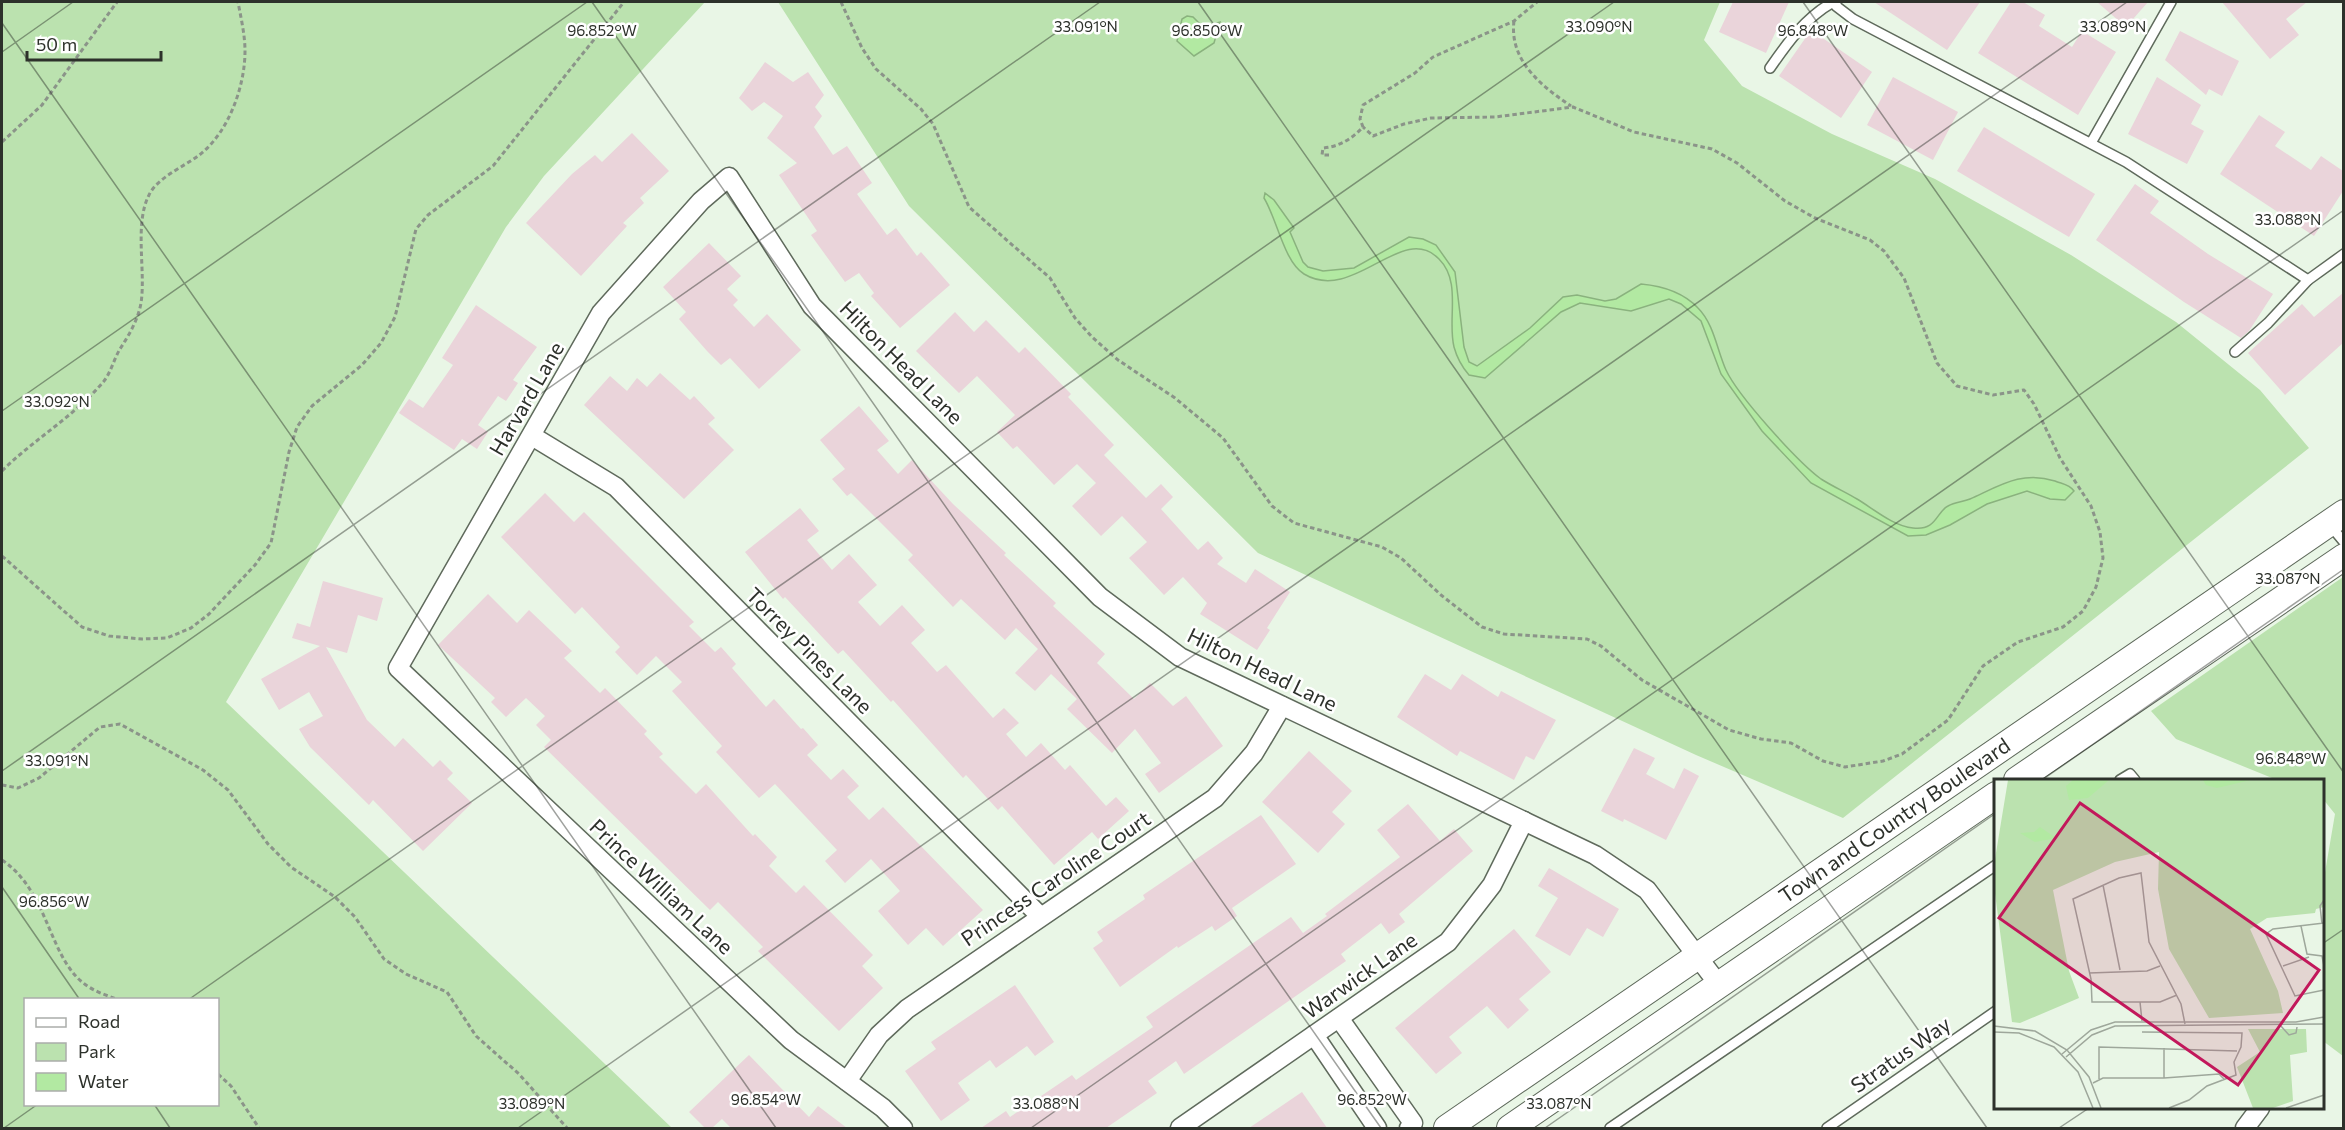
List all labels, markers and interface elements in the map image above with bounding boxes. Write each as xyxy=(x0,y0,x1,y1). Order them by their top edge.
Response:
text: 33.091°N xyxy=(1054,17,1118,35)
text: 33.090°N xyxy=(1565,17,1633,35)
text: 33.089°N xyxy=(2080,17,2146,35)
text: 96.852°W xyxy=(567,21,637,39)
text: 96.850°W xyxy=(1171,21,1243,39)
text: 96.848°W xyxy=(1778,21,1848,39)
scale bar xyxy=(27,24,160,62)
text: 50 m xyxy=(36,33,77,55)
text: 33.088°N xyxy=(2255,210,2321,228)
street label: Hilton Head Lane xyxy=(835,295,969,429)
street label: Harvard Lane xyxy=(483,337,568,459)
text: 33.092°N xyxy=(24,392,90,410)
text: 33.087°N xyxy=(2255,569,2321,587)
street label: Torrey Pines Lane xyxy=(742,582,878,718)
street label: Hilton Head Lane xyxy=(1184,622,1342,716)
street label: Town and Country Boulevard xyxy=(1774,732,2014,908)
text: 96.848°W xyxy=(2256,749,2326,767)
text: 33.091°N xyxy=(25,751,89,769)
inset map xyxy=(1994,779,2324,1109)
street label: Princess Caroline Court xyxy=(956,805,1155,950)
street label: Prince William Lane xyxy=(585,813,739,959)
text: 96.856°W xyxy=(19,892,89,910)
street label: Warwick Lane xyxy=(1297,926,1421,1023)
legend xyxy=(24,998,219,1106)
text: Road xyxy=(78,1010,120,1032)
street label: Stratus Way xyxy=(1846,1010,1955,1097)
text: Park xyxy=(78,1040,116,1062)
text: Water xyxy=(78,1070,129,1092)
text: 96.854°W xyxy=(731,1090,801,1108)
text: 96.852°W xyxy=(1337,1090,1407,1108)
text: 33.089°N xyxy=(499,1094,565,1112)
text: 33.088°N xyxy=(1013,1094,1079,1112)
text: 33.087°N xyxy=(1526,1094,1592,1112)

